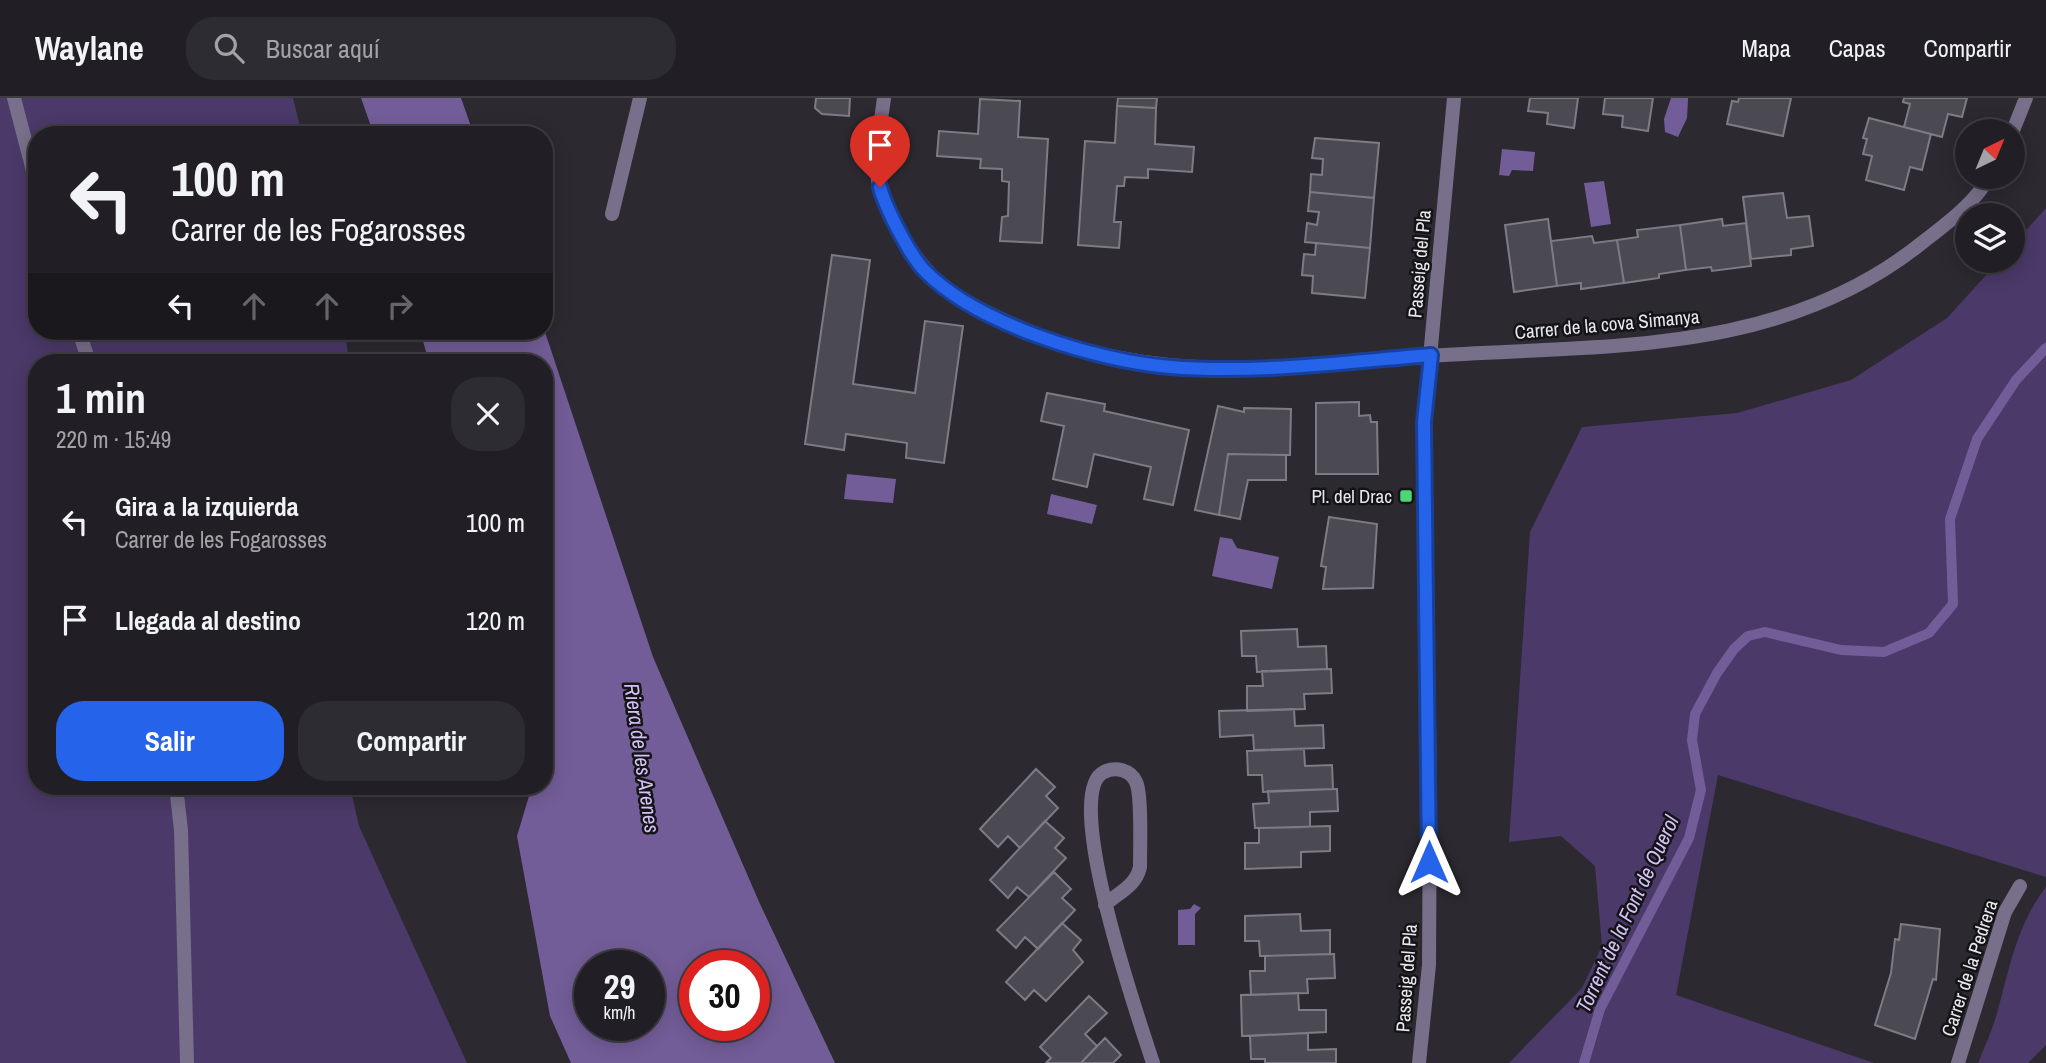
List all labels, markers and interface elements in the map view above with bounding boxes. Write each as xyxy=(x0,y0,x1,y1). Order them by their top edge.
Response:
search box xyxy=(186,17,676,80)
text: Waylane xyxy=(35,26,144,70)
icon: search xyxy=(210,29,248,67)
text: Buscar aquí xyxy=(266,31,380,66)
text: Mapa xyxy=(1741,32,1791,64)
text: Capas xyxy=(1829,32,1886,64)
text: Compartir xyxy=(1924,32,2011,64)
pin xyxy=(850,115,910,187)
north arrow xyxy=(1955,119,2025,189)
map controls xyxy=(1955,119,2025,273)
icon: arrive xyxy=(861,126,899,164)
text: 100 m xyxy=(171,145,285,211)
icon: left xyxy=(56,154,147,245)
button: layers xyxy=(1955,203,2025,273)
text: Carrer de les Fogarosses xyxy=(171,208,466,251)
street label: Passeig del Pla xyxy=(1401,209,1437,319)
icon: left xyxy=(162,287,200,325)
icon: ahead xyxy=(235,287,273,325)
icon: ahead xyxy=(308,287,346,325)
icon: right xyxy=(381,287,419,325)
street label: Carrer de la cova Simanya xyxy=(1514,303,1701,345)
text: 1 min xyxy=(56,370,146,426)
button: close xyxy=(451,377,525,451)
text: 220 m · 15:49 xyxy=(56,424,171,455)
place label: Pl. del Drac xyxy=(1311,483,1392,509)
marker: Pl. del Drac xyxy=(1398,488,1414,504)
text: Gira a la izquierda xyxy=(115,489,299,524)
icon: left xyxy=(56,503,94,541)
text: 100 m xyxy=(466,505,525,540)
text: Carrer de les Fogarosses xyxy=(115,524,327,555)
icon: arrive xyxy=(56,601,94,639)
text: Llegada al destino xyxy=(115,603,301,638)
text: 120 m xyxy=(466,603,525,638)
water label: Riera de les Arenes xyxy=(617,681,667,835)
button: Salir xyxy=(56,701,284,781)
button: Compartir xyxy=(298,701,525,781)
water label: Torrent de la Font de Querol xyxy=(1569,810,1686,1017)
position arrow xyxy=(1392,825,1466,899)
street label: Carrer de la Pedrera xyxy=(1935,896,2003,1040)
street label: Passeig del Pla xyxy=(1389,923,1423,1033)
speed limit sign: 30 xyxy=(679,950,770,1041)
text: 29 xyxy=(604,963,635,1010)
text: km/h xyxy=(604,1000,636,1025)

